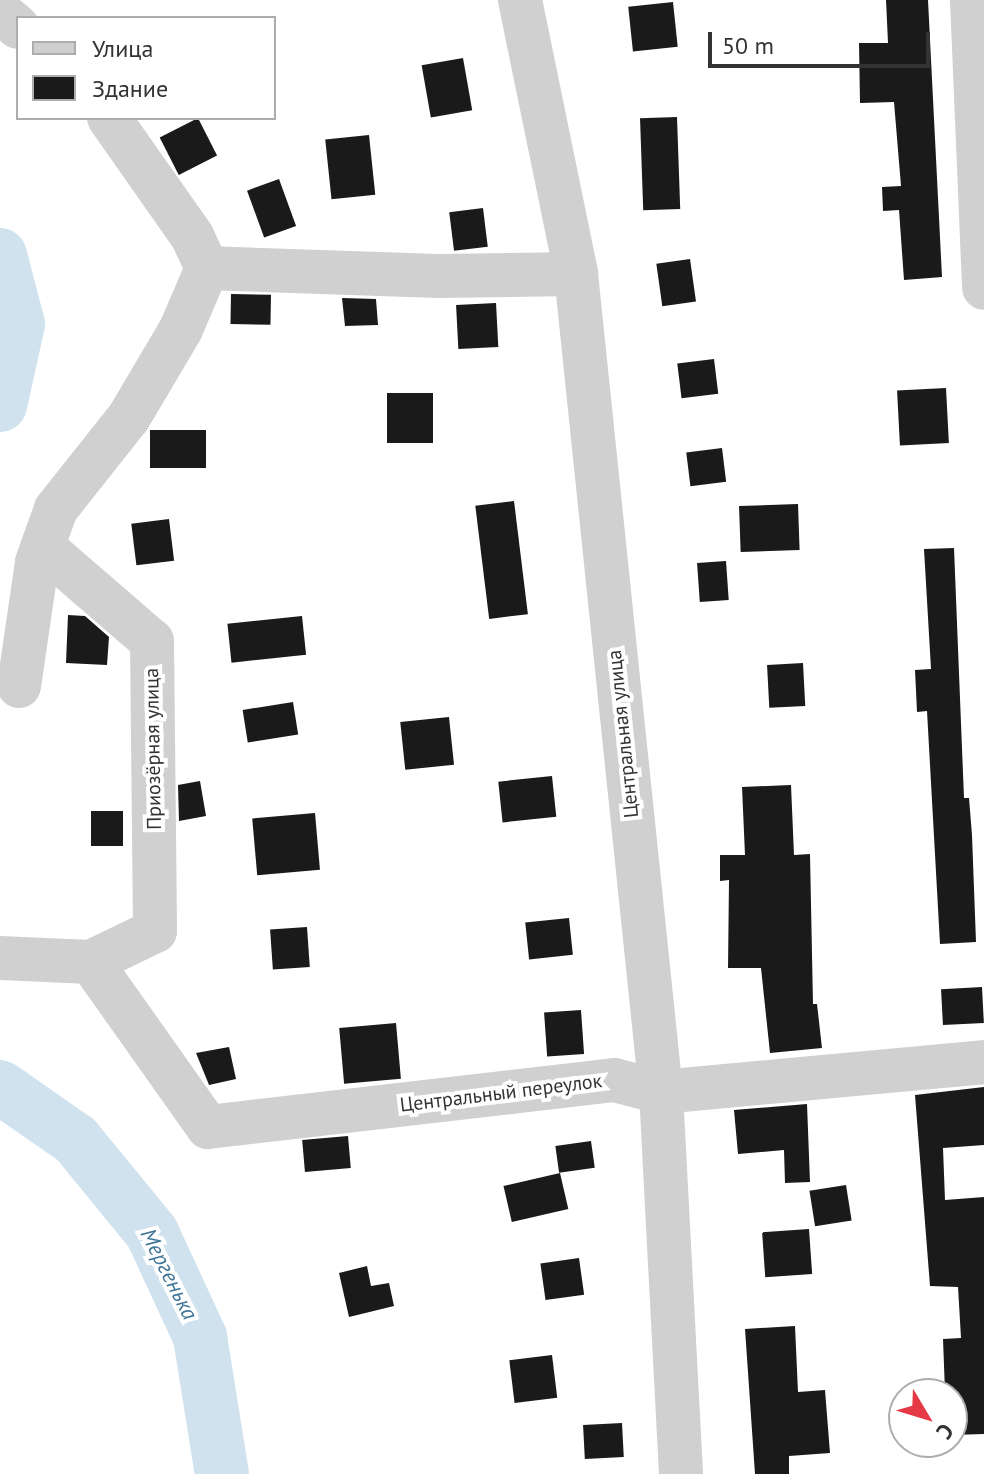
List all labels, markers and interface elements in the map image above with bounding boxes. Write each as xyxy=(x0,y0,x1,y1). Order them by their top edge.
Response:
legend xyxy=(16,16,276,120)
scale bar xyxy=(712,16,934,66)
text: 50 m xyxy=(722,30,774,61)
text: Улица xyxy=(92,33,153,64)
text: Здание xyxy=(92,73,168,104)
street label: Центральная улица xyxy=(602,649,644,819)
street label: Приозёрная улица xyxy=(140,668,166,830)
street label: Центральный переулок xyxy=(399,1069,603,1117)
water label: Мергенька xyxy=(135,1224,203,1324)
north arrow xyxy=(888,1378,968,1458)
text: С xyxy=(931,1418,960,1445)

